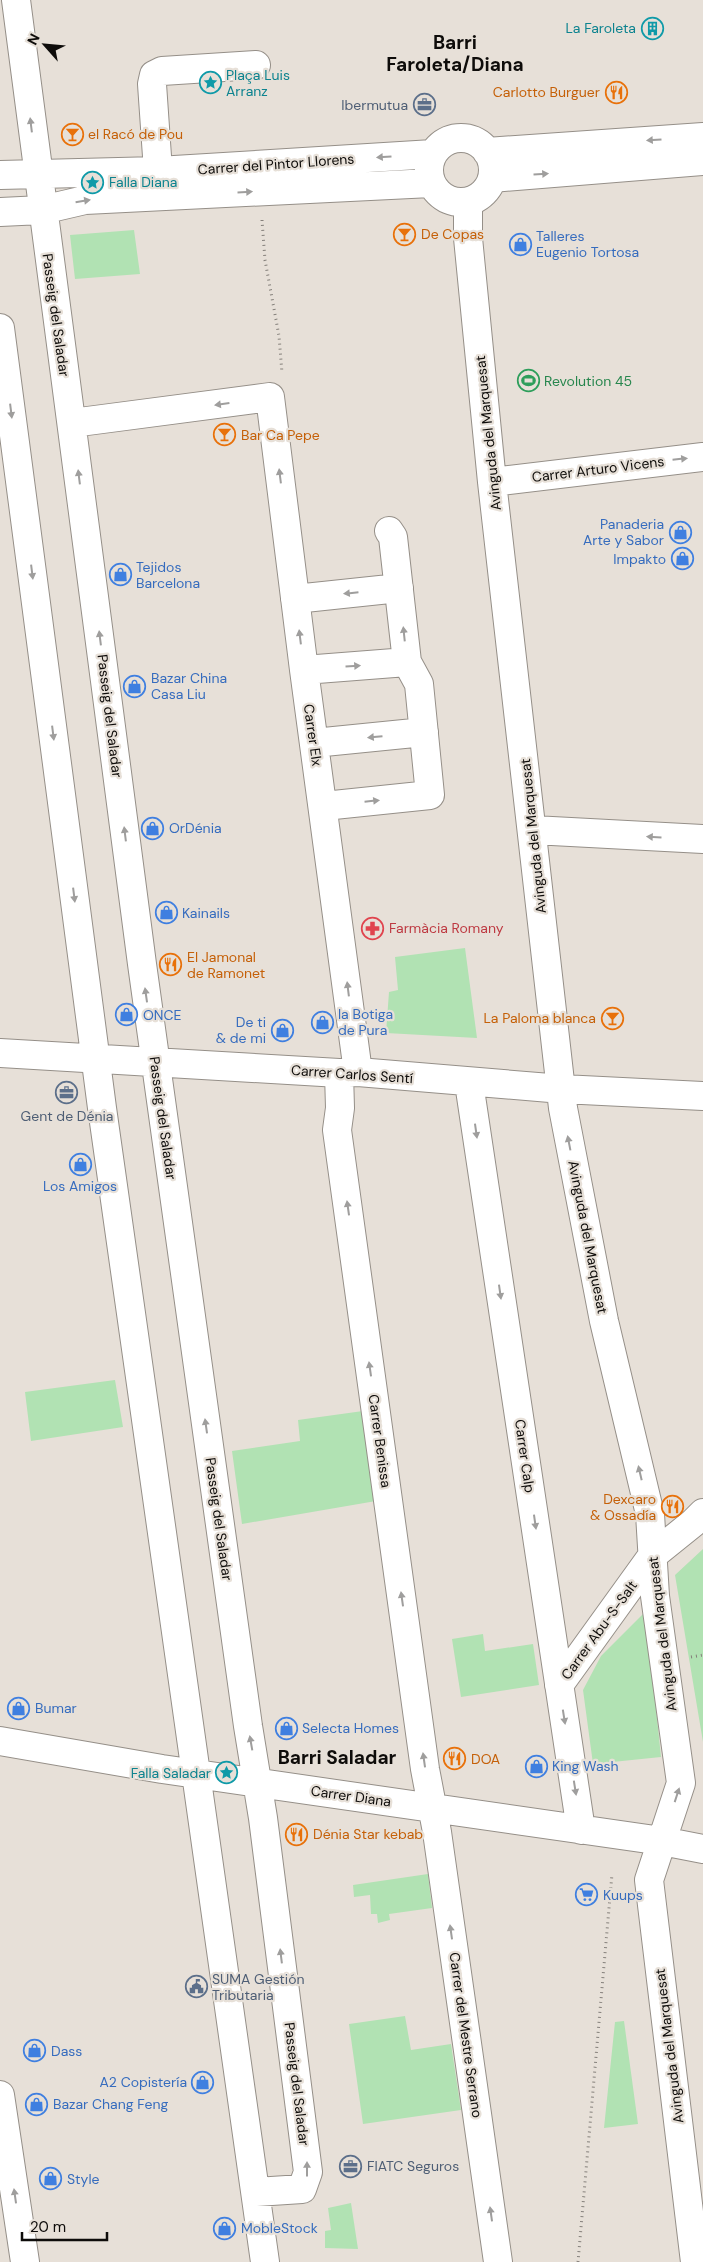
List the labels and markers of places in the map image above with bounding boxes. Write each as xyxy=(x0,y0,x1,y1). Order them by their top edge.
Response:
building icon: La Faroleta xyxy=(640,16,664,40)
place label: La Faroleta xyxy=(565,19,636,37)
place label: Plaça Luis Arranz xyxy=(226,66,290,100)
place icon: Plaça Luis Arranz xyxy=(198,71,222,95)
restaurant icon: Carlotto Burguer xyxy=(604,80,628,104)
place label: Carlotto Burguer xyxy=(493,83,600,101)
office icon: Ibermutua xyxy=(412,93,436,117)
place label: Ibermutua xyxy=(341,96,408,114)
bar icon: el Racó de Pou xyxy=(60,122,84,146)
place label: el Racó de Pou xyxy=(88,125,183,143)
place icon: Falla Diana xyxy=(81,170,105,194)
place label: Falla Diana xyxy=(109,173,177,191)
bar icon: De Copas xyxy=(393,222,417,246)
place label: De Copas xyxy=(421,225,484,243)
place label: Talleres Eugenio Tortosa xyxy=(536,227,639,261)
shop icon: Talleres Eugenio Tortosa xyxy=(508,232,532,256)
sports icon: Revolution 45 xyxy=(516,369,540,393)
place label: Revolution 45 xyxy=(544,372,632,390)
bar icon: Bar Ca Pepe xyxy=(213,423,237,447)
place label: Bar Ca Pepe xyxy=(241,426,320,444)
place label: Panaderia Arte y Sabor xyxy=(583,515,664,549)
shop icon: Panaderia Arte y Sabor xyxy=(668,520,692,544)
shop icon: Impakto xyxy=(670,547,694,571)
place label: Impakto xyxy=(613,550,666,568)
place label: Tejidos Barcelona xyxy=(136,558,200,592)
shop icon: Tejidos Barcelona xyxy=(108,563,132,587)
place label: Bazar China Casa Liu xyxy=(151,669,227,703)
shop icon: Bazar China Casa Liu xyxy=(123,674,147,698)
shop icon: OrDénia xyxy=(141,816,165,840)
place label: OrDénia xyxy=(169,819,222,837)
shop icon: Kainails xyxy=(154,901,178,925)
place label: Kainails xyxy=(182,904,230,922)
pharmacy icon: Farmàcia Romany xyxy=(361,916,385,940)
place label: Farmàcia Romany xyxy=(389,919,504,937)
place label: El Jamonal de Ramonet xyxy=(187,948,265,982)
restaurant icon: El Jamonal de Ramonet xyxy=(159,953,183,977)
shop icon: ONCE xyxy=(115,1003,139,1027)
place label: la Botiga de Pura xyxy=(338,1005,393,1039)
place label: ONCE xyxy=(143,1006,182,1024)
bar icon: La Paloma blanca xyxy=(600,1006,624,1030)
place label: La Paloma blanca xyxy=(483,1009,596,1027)
shop icon: la Botiga de Pura xyxy=(310,1010,334,1034)
place label: De ti & de mi xyxy=(216,1013,266,1047)
shop icon: De ti & de mi xyxy=(270,1018,294,1042)
office icon: Gent de Dénia xyxy=(55,1081,79,1105)
place label: Gent de Dénia xyxy=(21,1107,113,1125)
shop icon: Los Amigos xyxy=(68,1152,92,1176)
place label: Los Amigos xyxy=(43,1177,117,1195)
place label: Dexcaro & Ossadía xyxy=(590,1490,656,1524)
restaurant icon: Dexcaro & Ossadía xyxy=(660,1495,684,1519)
shop icon: Bumar xyxy=(7,1696,31,1720)
place label: Bumar xyxy=(35,1699,77,1717)
shop icon: Selecta Homes xyxy=(274,1716,298,1740)
place label: Selecta Homes xyxy=(302,1719,399,1737)
restaurant icon: DOA xyxy=(443,1747,467,1771)
place label: DOA xyxy=(471,1750,500,1768)
shop icon: King Wash xyxy=(524,1754,548,1778)
place label: King Wash xyxy=(552,1757,619,1775)
place icon: Falla Saladar xyxy=(215,1761,239,1785)
place label: Falla Saladar xyxy=(131,1764,211,1782)
restaurant icon: Dénia Star kebab xyxy=(285,1822,309,1846)
place label: Dénia Star kebab xyxy=(313,1825,423,1843)
supermarket icon: Kuups xyxy=(575,1883,599,1907)
place label: Kuups xyxy=(603,1886,643,1904)
place label: SUMA Gestión Tributaria xyxy=(212,1970,305,2004)
public building icon: SUMA Gestión Tributaria xyxy=(184,1975,208,1999)
shop icon: Dass xyxy=(23,2039,47,2063)
place label: Dass xyxy=(51,2042,82,2060)
shop icon: A2 Copistería xyxy=(191,2070,215,2094)
place label: A2 Copistería xyxy=(100,2073,187,2091)
shop icon: Bazar Chang Feng xyxy=(25,2092,49,2116)
place label: Bazar Chang Feng xyxy=(53,2095,168,2113)
office icon: FIATC Seguros xyxy=(339,2154,363,2178)
place label: FIATC Seguros xyxy=(367,2157,459,2175)
shop icon: Style xyxy=(39,2167,63,2191)
place label: Style xyxy=(67,2170,100,2188)
shop icon: MobleStock xyxy=(213,2216,237,2240)
place label: MobleStock xyxy=(241,2219,318,2237)

